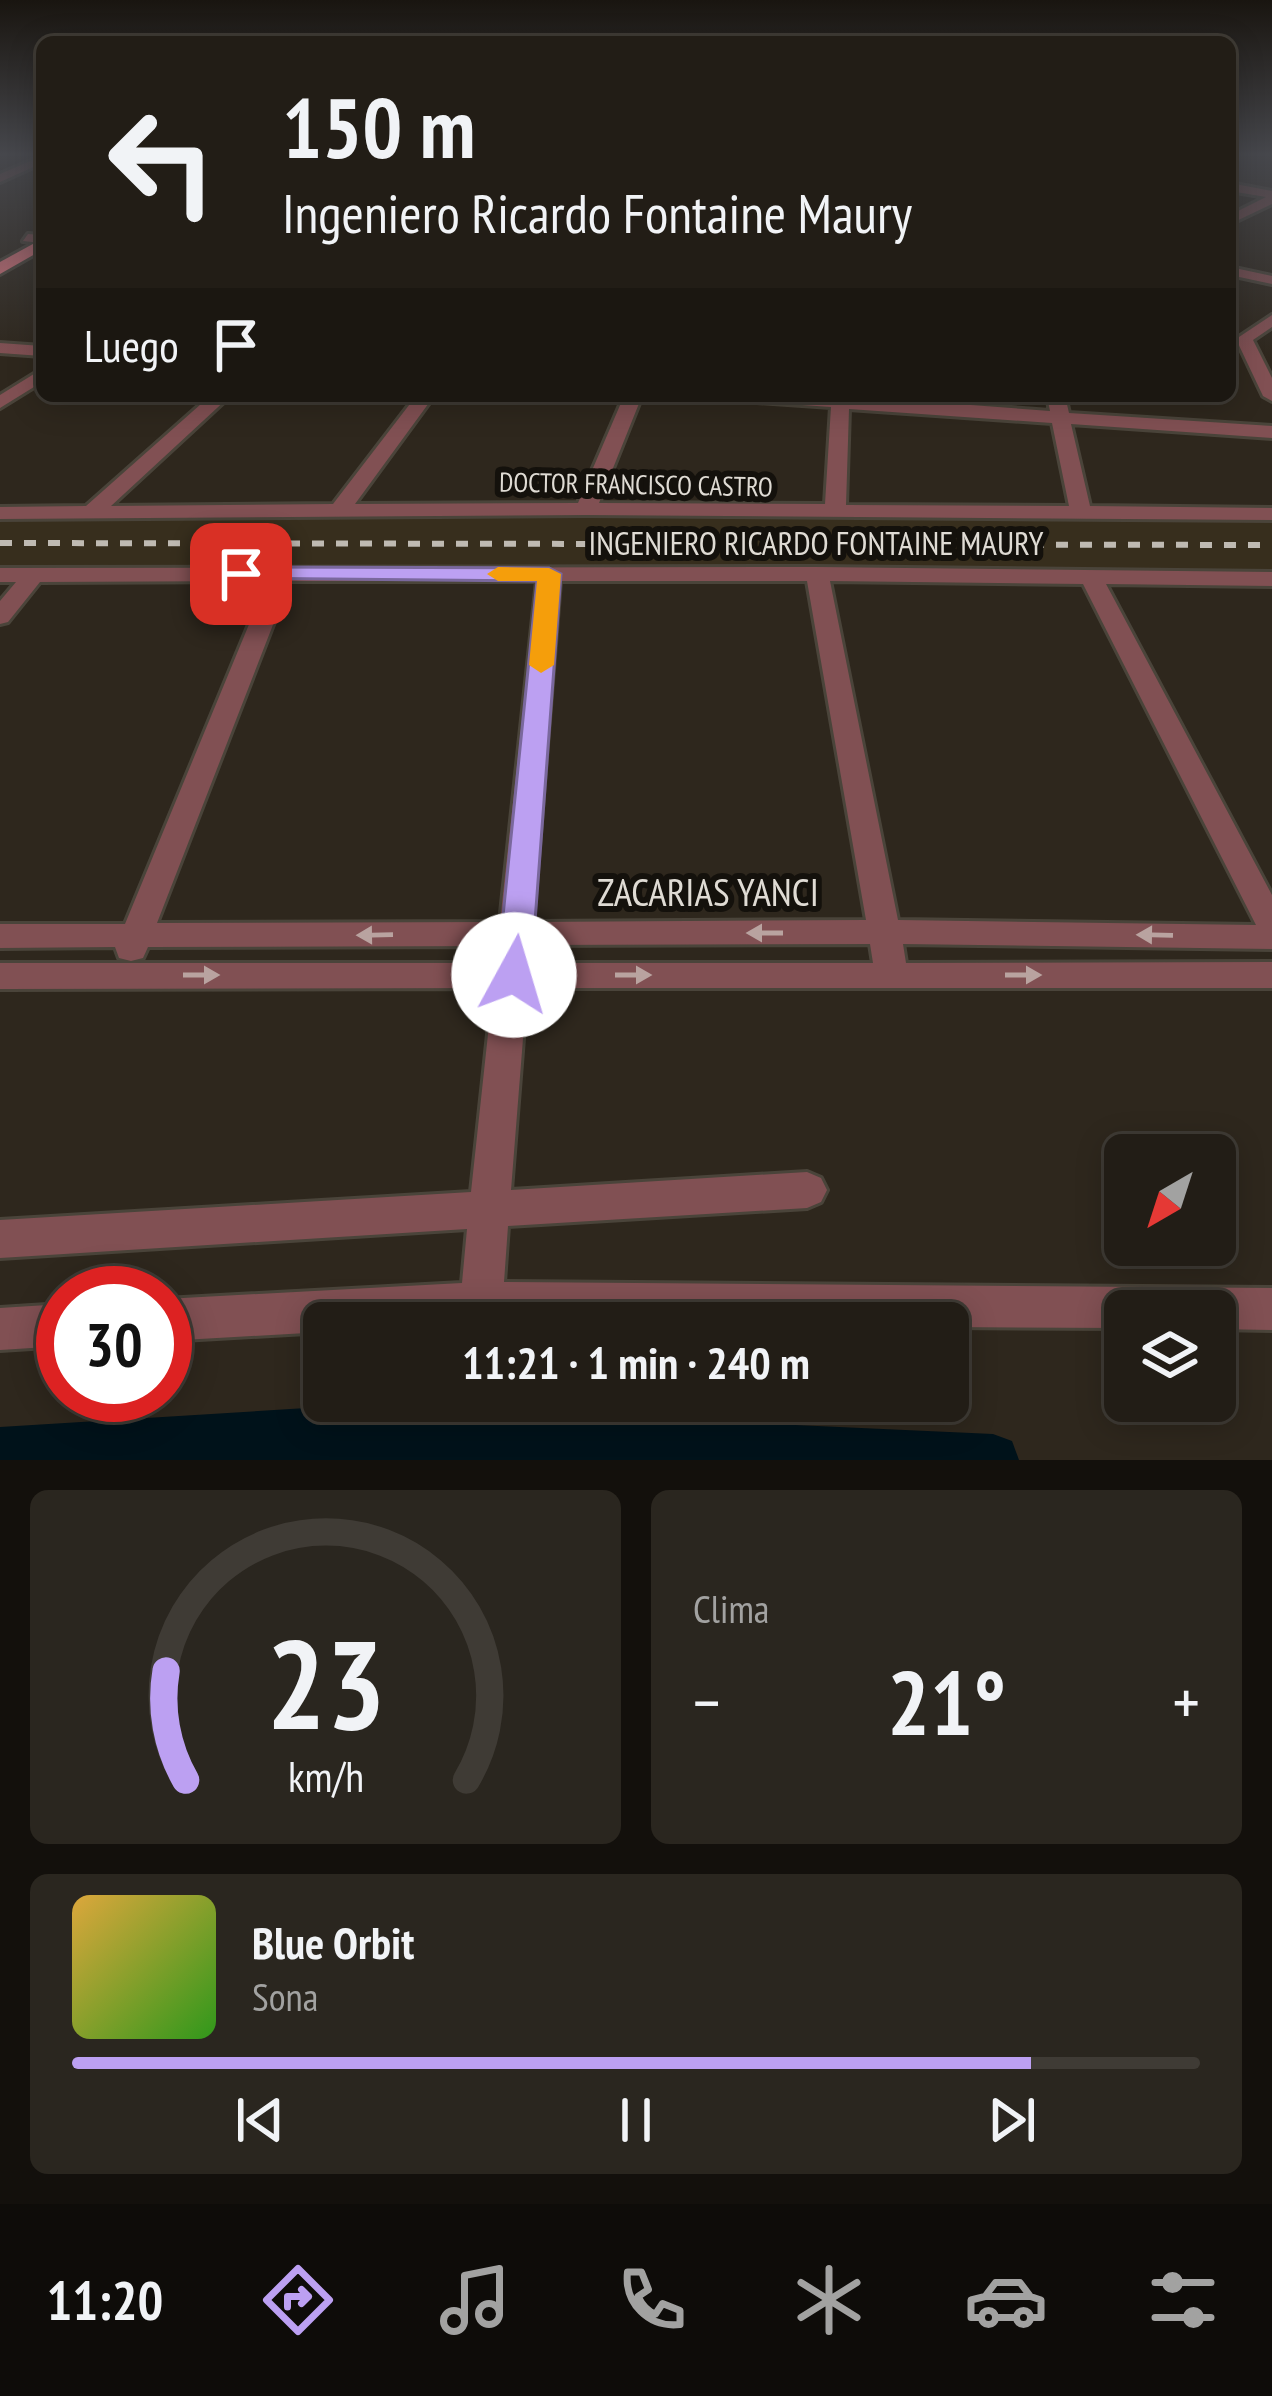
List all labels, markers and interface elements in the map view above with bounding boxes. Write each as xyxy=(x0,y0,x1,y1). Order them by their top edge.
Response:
text: 150 m xyxy=(282,72,475,181)
icon: left xyxy=(84,84,240,240)
text: Ingeniero Ricardo Fontaine Maury xyxy=(282,178,912,248)
icon: arrive xyxy=(203,312,269,378)
text: Luego xyxy=(84,316,179,374)
street label: DOCTOR FRANCISCO CASTRO xyxy=(499,465,773,503)
street label: INGENIERO RICARDO FONTAINE MAURY xyxy=(588,521,1044,564)
pin xyxy=(190,523,292,625)
icon: arrive xyxy=(208,541,274,607)
street label: ZACARIAS YANCI xyxy=(597,866,819,917)
position arrow xyxy=(451,912,577,1038)
one-way arrow xyxy=(745,923,783,943)
one-way arrow xyxy=(355,926,393,945)
one-way arrow xyxy=(1135,926,1173,945)
one-way arrow xyxy=(615,965,653,985)
one-way arrow xyxy=(1005,965,1043,985)
one-way arrow xyxy=(183,966,221,985)
north arrow xyxy=(1104,1134,1236,1266)
map controls xyxy=(1104,1134,1236,1422)
speed limit sign: 30 xyxy=(36,1266,192,1422)
button: layers xyxy=(1104,1290,1236,1422)
text: 11:21 · 1 min · 240 m xyxy=(462,1333,810,1391)
text: Clima xyxy=(693,1583,769,1634)
text: 23 xyxy=(266,1602,385,1763)
text: 21° xyxy=(887,1643,1006,1760)
text: − xyxy=(693,1659,720,1744)
text: + xyxy=(1173,1659,1200,1744)
text: km/h xyxy=(287,1748,364,1804)
text: Blue Orbit xyxy=(252,1913,414,1971)
text: Sona xyxy=(252,1971,318,2022)
icon: previous xyxy=(227,2087,293,2153)
icon: pause xyxy=(603,2087,669,2153)
icon: next xyxy=(979,2087,1045,2153)
icon: directions xyxy=(256,2258,340,2342)
icon: music xyxy=(433,2258,517,2342)
icon: phone xyxy=(610,2258,694,2342)
icon: climate xyxy=(787,2258,871,2342)
icon: car xyxy=(964,2258,1048,2342)
icon: filters xyxy=(1141,2258,1225,2342)
text: 11:20 xyxy=(47,2265,163,2335)

